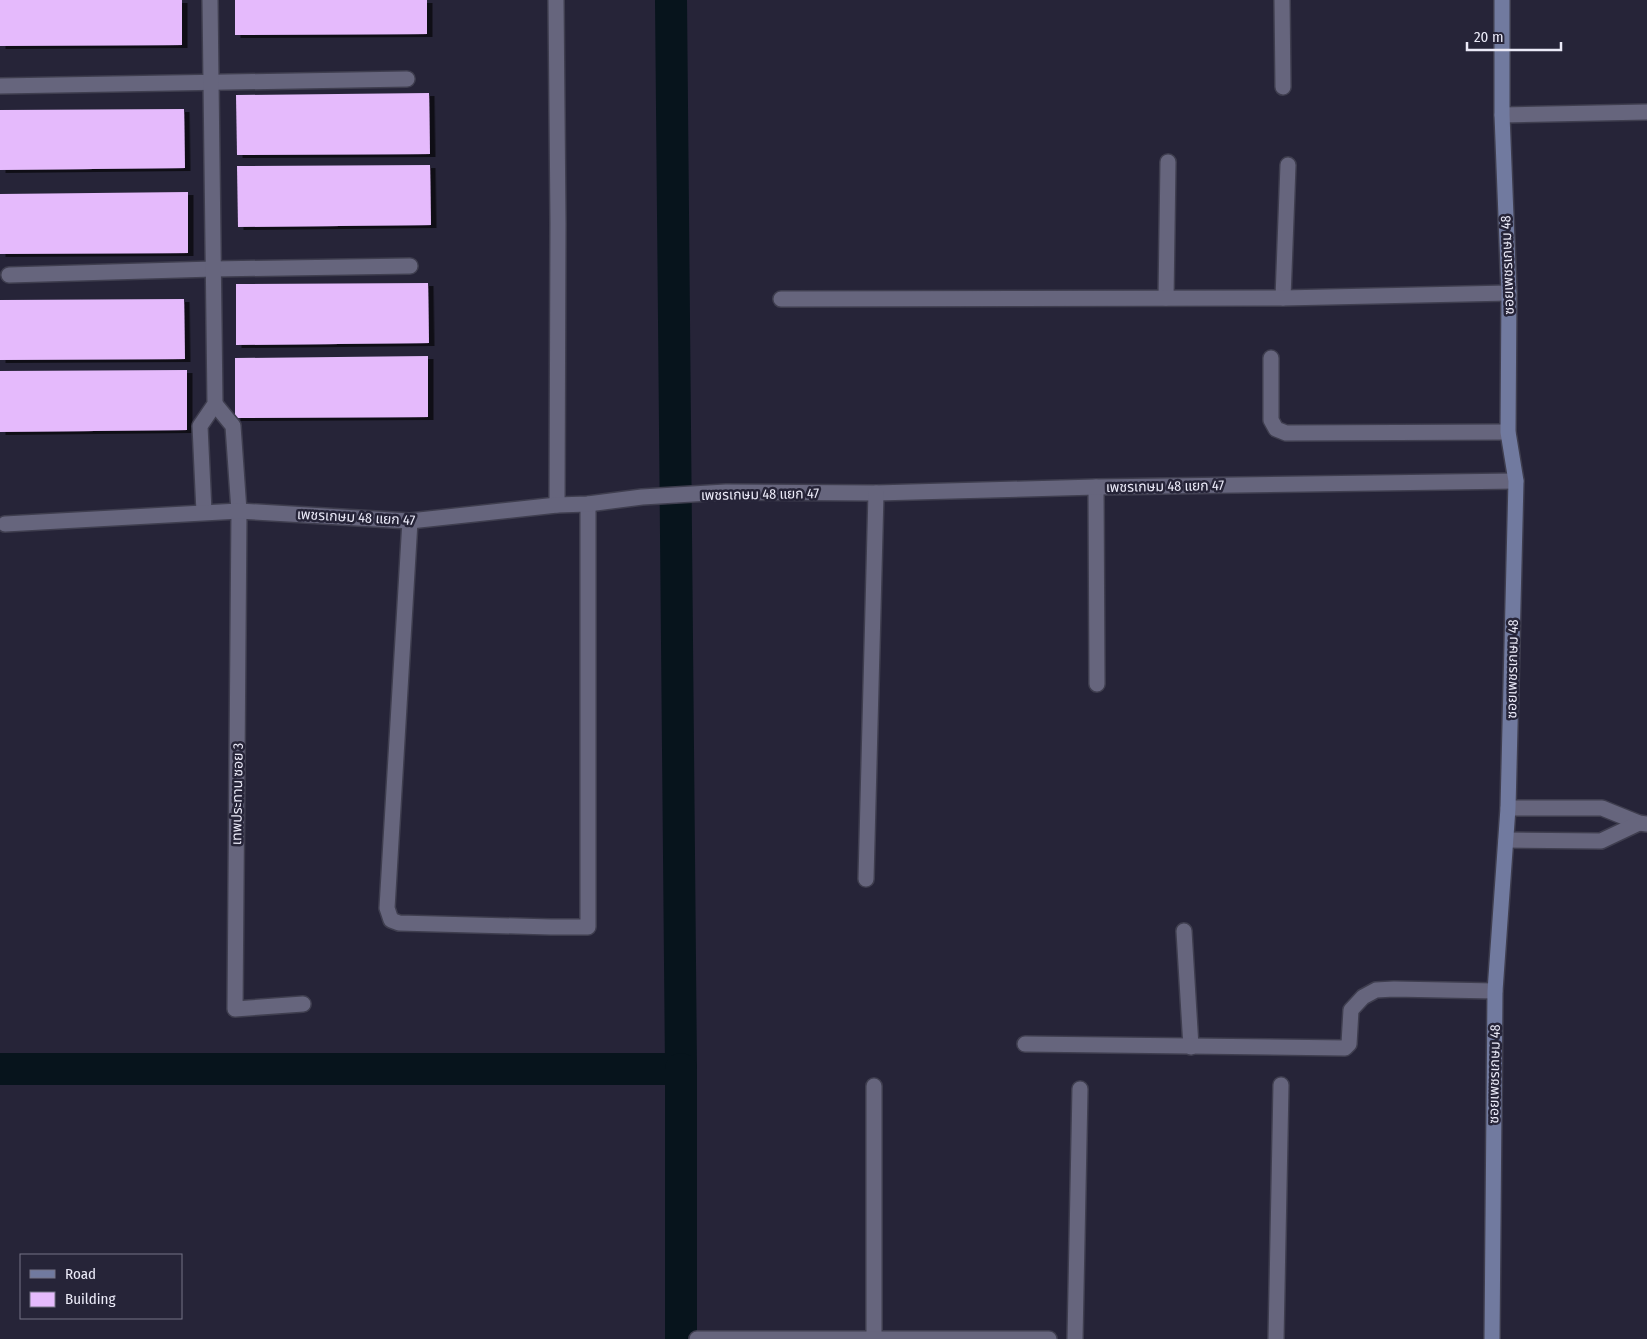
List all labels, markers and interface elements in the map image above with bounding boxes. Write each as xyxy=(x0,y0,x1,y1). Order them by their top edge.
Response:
scale bar xyxy=(1467,20,1561,52)
text: 20 m xyxy=(1474,28,1504,46)
street label: ซอยเพชรเกษม 48 xyxy=(1497,215,1518,315)
street label: เพชรเกษม 48 แยก 47 xyxy=(1106,477,1225,496)
street label: เพชรเกษม 48 แยก 47 xyxy=(701,485,820,504)
street label: เพชรเกษม 48 แยก 47 xyxy=(296,506,416,529)
street label: ซอยเพชรเกษม 48 xyxy=(1503,619,1522,719)
street label: เทพประทาน ซอย 3 xyxy=(228,743,247,845)
street label: ซอยเพชรเกษม 48 xyxy=(1485,1024,1504,1124)
legend xyxy=(20,1254,182,1319)
text: Road xyxy=(65,1265,96,1283)
text: Building xyxy=(65,1290,116,1308)

